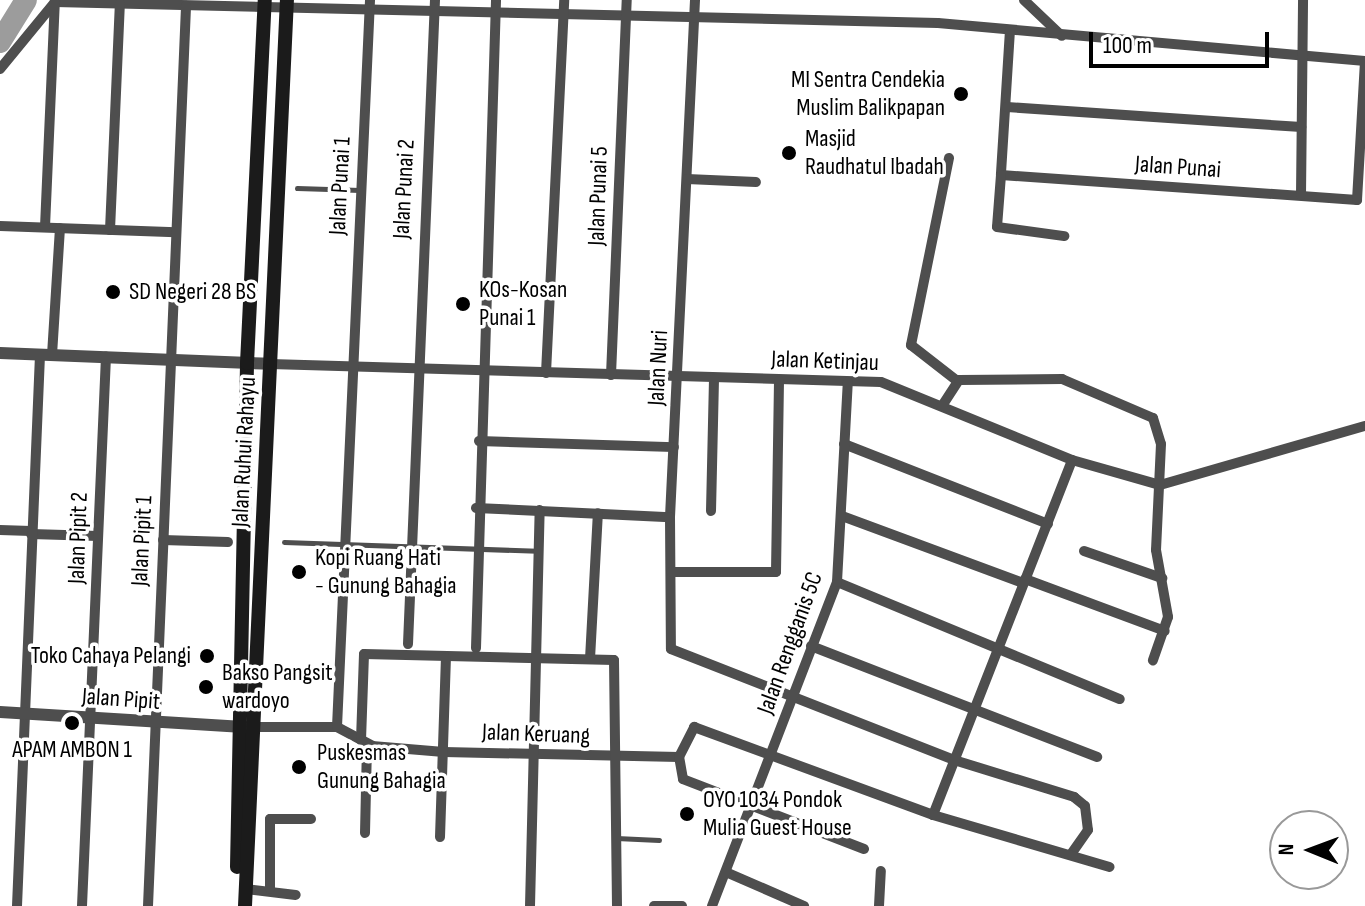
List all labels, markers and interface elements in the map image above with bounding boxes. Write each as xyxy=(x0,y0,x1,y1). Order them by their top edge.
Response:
scale bar xyxy=(1093,16,1273,66)
text: 100 m xyxy=(1103,31,1152,60)
place label: MI Sentra Cendekia Muslim Balikpapan xyxy=(791,66,945,122)
marker: MI Sentra Cendekia Muslim Balikpapan xyxy=(952,85,970,103)
place label: Masjid Raudhatul Ibadah xyxy=(805,125,944,181)
street label: Jalan Punai 1 xyxy=(323,136,357,236)
street label: Jalan Punai 2 xyxy=(387,138,421,240)
marker: Masjid Raudhatul Ibadah xyxy=(780,144,798,162)
street label: Jalan Punai 5 xyxy=(582,146,614,246)
street label: Jalan Punai xyxy=(1134,150,1222,184)
place label: KOs-Kosan Punai 1 xyxy=(479,276,567,332)
place label: SD Negeri 28 BS xyxy=(129,278,256,306)
marker: SD Negeri 28 BS xyxy=(104,283,122,301)
marker: KOs-Kosan Punai 1 xyxy=(454,295,472,313)
street label: Jalan Nuri xyxy=(642,330,674,406)
street label: Jalan Ketinjau xyxy=(771,345,879,377)
street label: Jalan Ruhui Rahayu xyxy=(226,376,262,528)
street label: Jalan Pipit 2 xyxy=(62,492,94,584)
street label: Jalan Pipit 1 xyxy=(125,495,159,587)
place label: Kopi Ruang Hati - Gunung Bahagia xyxy=(315,544,456,600)
marker: Kopi Ruang Hati - Gunung Bahagia xyxy=(290,563,308,581)
street label: Jalan Rengganis 5C xyxy=(751,568,829,718)
place label: Toko Cahaya Pelangi xyxy=(31,642,191,670)
marker: Toko Cahaya Pelangi xyxy=(198,647,216,665)
place label: Bakso Pangsit wardoyo xyxy=(222,659,333,715)
marker: Bakso Pangsit wardoyo xyxy=(197,678,215,696)
street label: Jalan Pipit xyxy=(81,682,161,716)
marker: APAM AMBON 1 xyxy=(63,714,81,732)
street label: Jalan Keruang xyxy=(482,718,590,750)
place label: APAM AMBON 1 xyxy=(12,736,132,764)
place label: Puskesmas Gunung Bahagia xyxy=(317,739,446,795)
marker: Puskesmas Gunung Bahagia xyxy=(288,756,310,778)
place label: OYO 1034 Pondok Mulia Guest House xyxy=(703,786,852,842)
marker: OYO 1034 Pondok Mulia Guest House xyxy=(678,805,696,823)
north arrow xyxy=(1269,810,1349,890)
text: N xyxy=(1273,843,1300,856)

